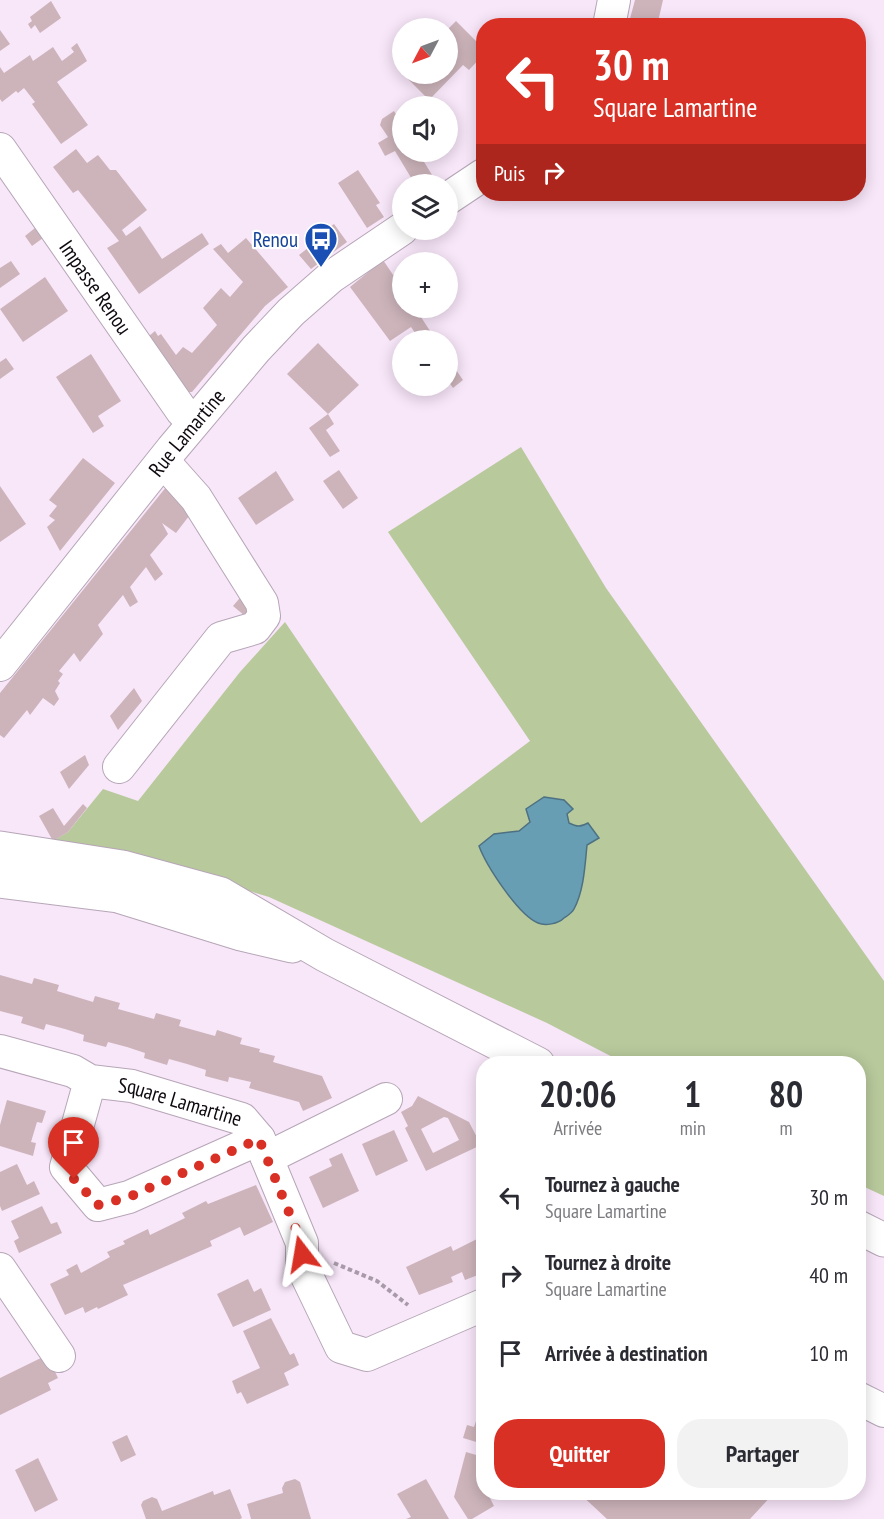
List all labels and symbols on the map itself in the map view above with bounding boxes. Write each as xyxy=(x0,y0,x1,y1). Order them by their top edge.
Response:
north arrow xyxy=(392,18,458,84)
bus stop icon: Renou xyxy=(303,221,339,268)
place label: Renou xyxy=(253,226,298,253)
street label: Impasse Renou xyxy=(54,235,138,339)
street label: Rue Lamartine xyxy=(142,383,230,482)
street label: Square Lamartine xyxy=(117,1071,245,1132)
pin xyxy=(48,1117,99,1179)
position arrow xyxy=(270,1222,334,1286)

